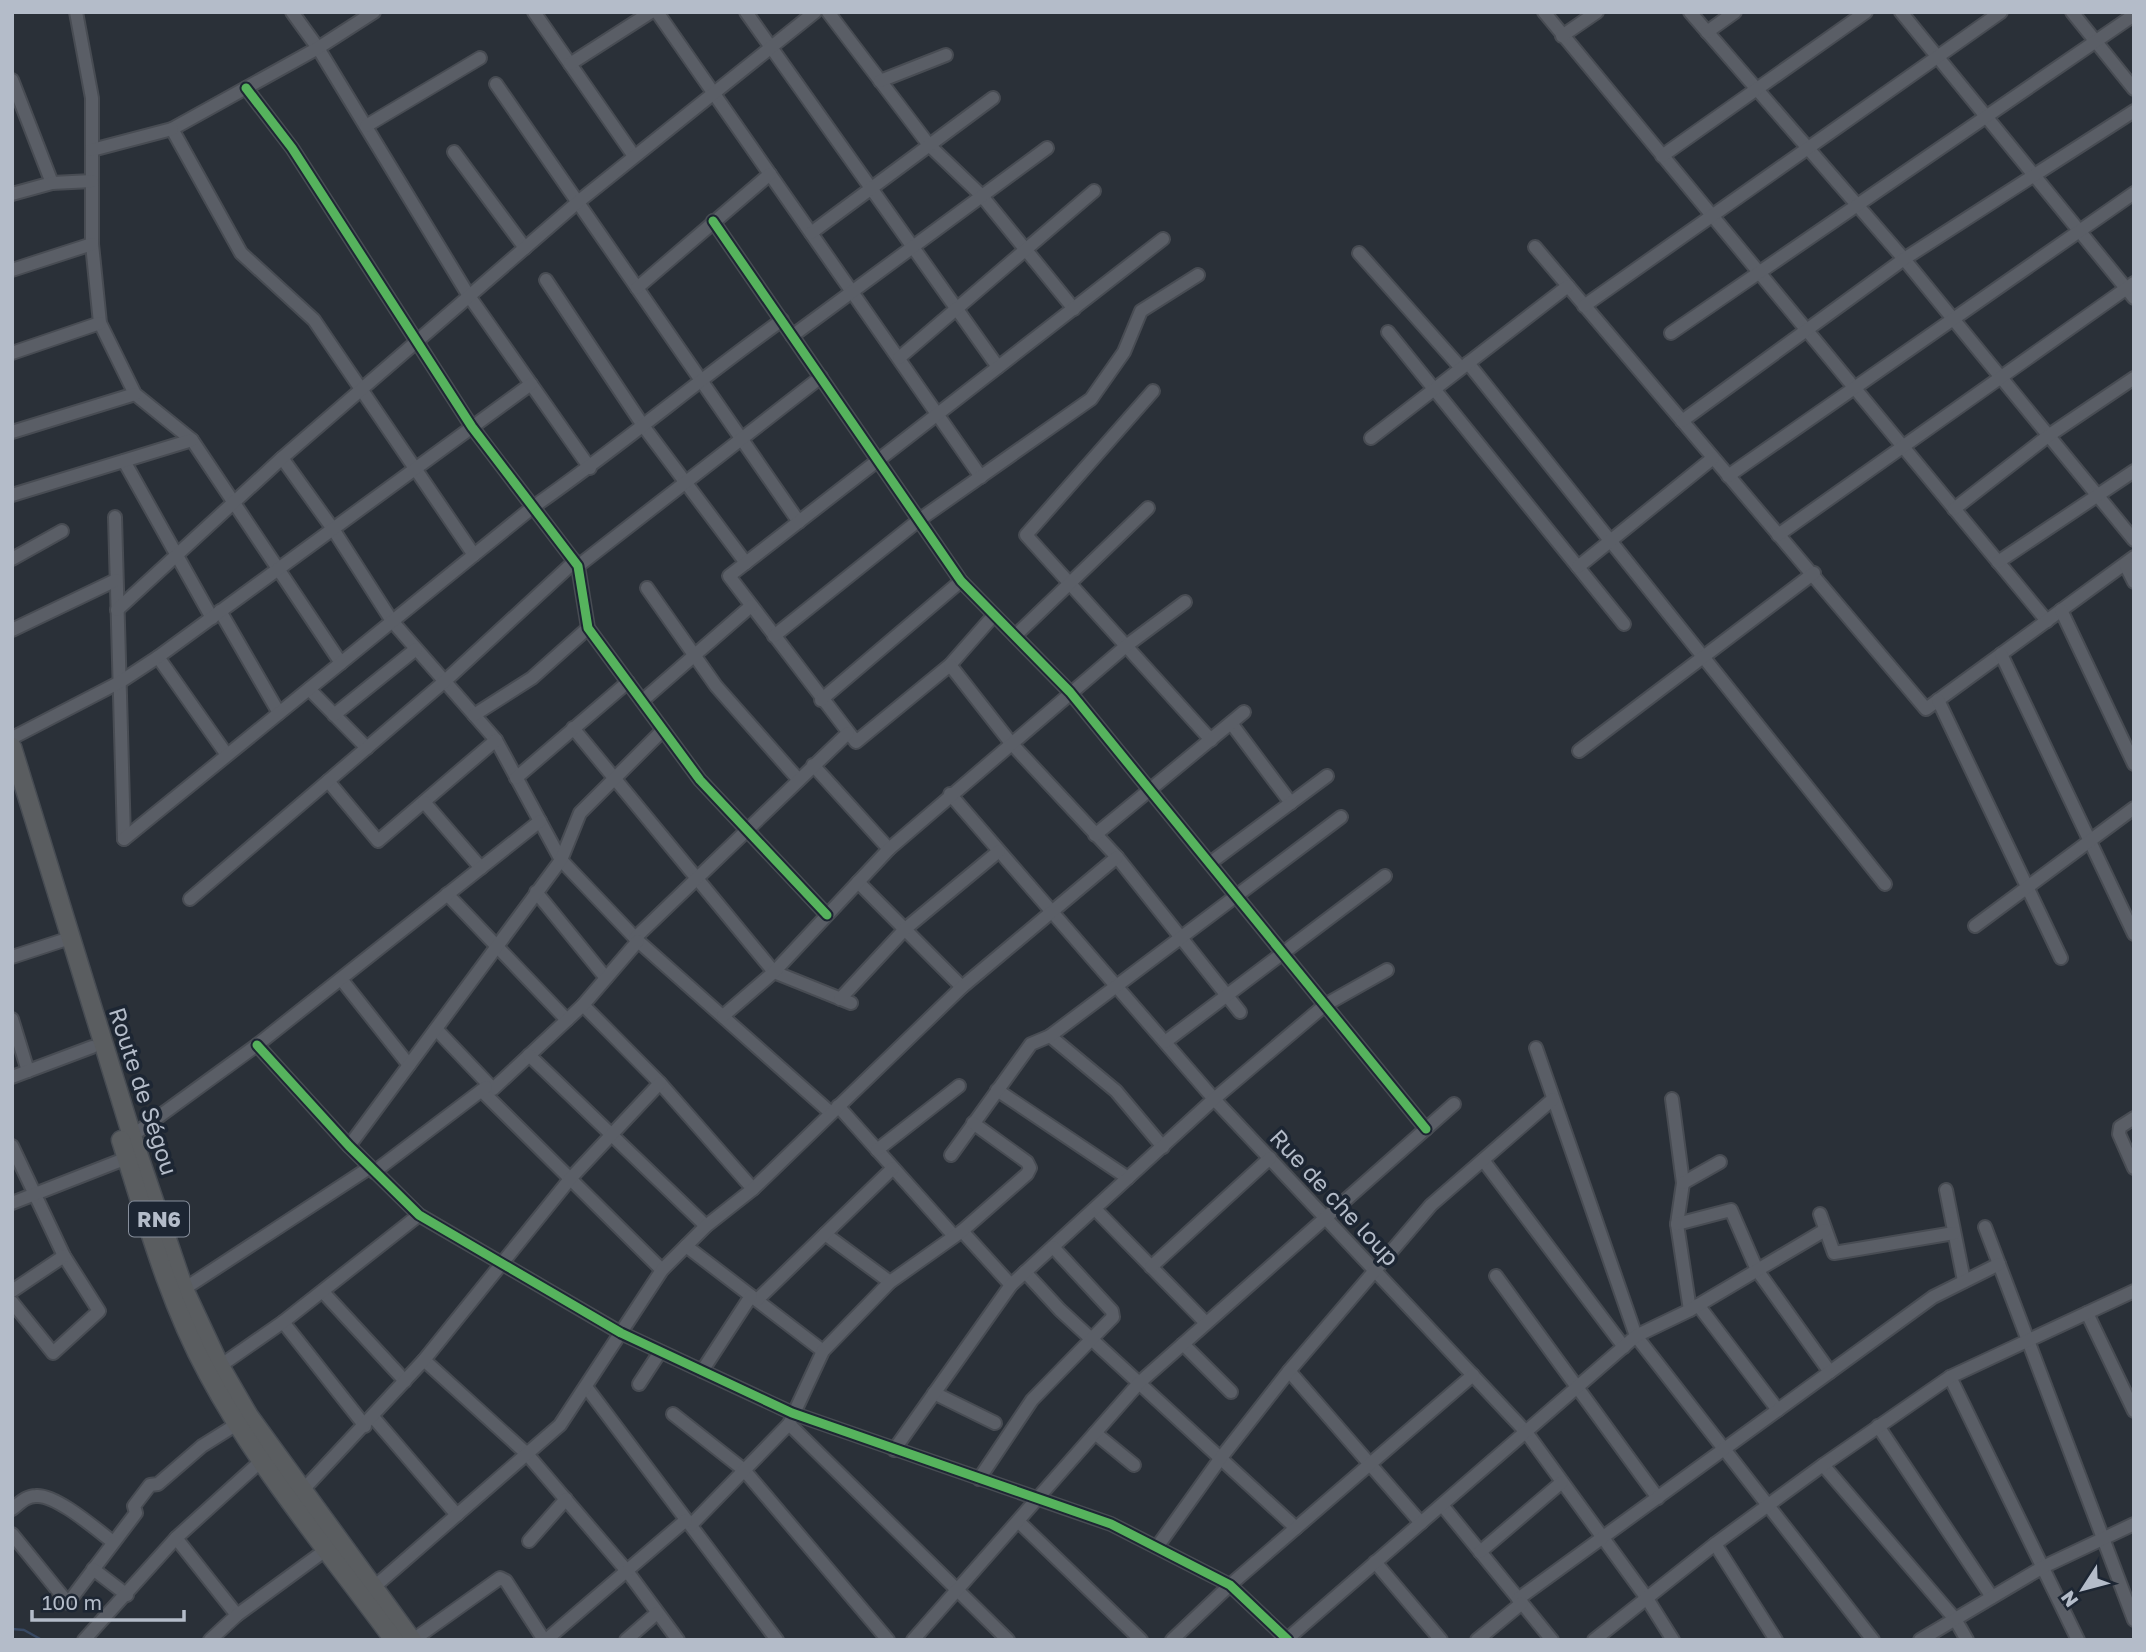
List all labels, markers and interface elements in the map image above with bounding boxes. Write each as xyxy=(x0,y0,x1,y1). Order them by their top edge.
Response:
street label: Route de Ségou xyxy=(104,1004,184,1178)
street label: Rue de che loup xyxy=(1265,1123,1405,1271)
road number: RN6 xyxy=(129,1202,189,1236)
north arrow xyxy=(2048,1554,2118,1624)
scale bar xyxy=(32,1578,184,1622)
text: N xyxy=(2055,1587,2082,1612)
text: 100 m xyxy=(42,1589,102,1615)

